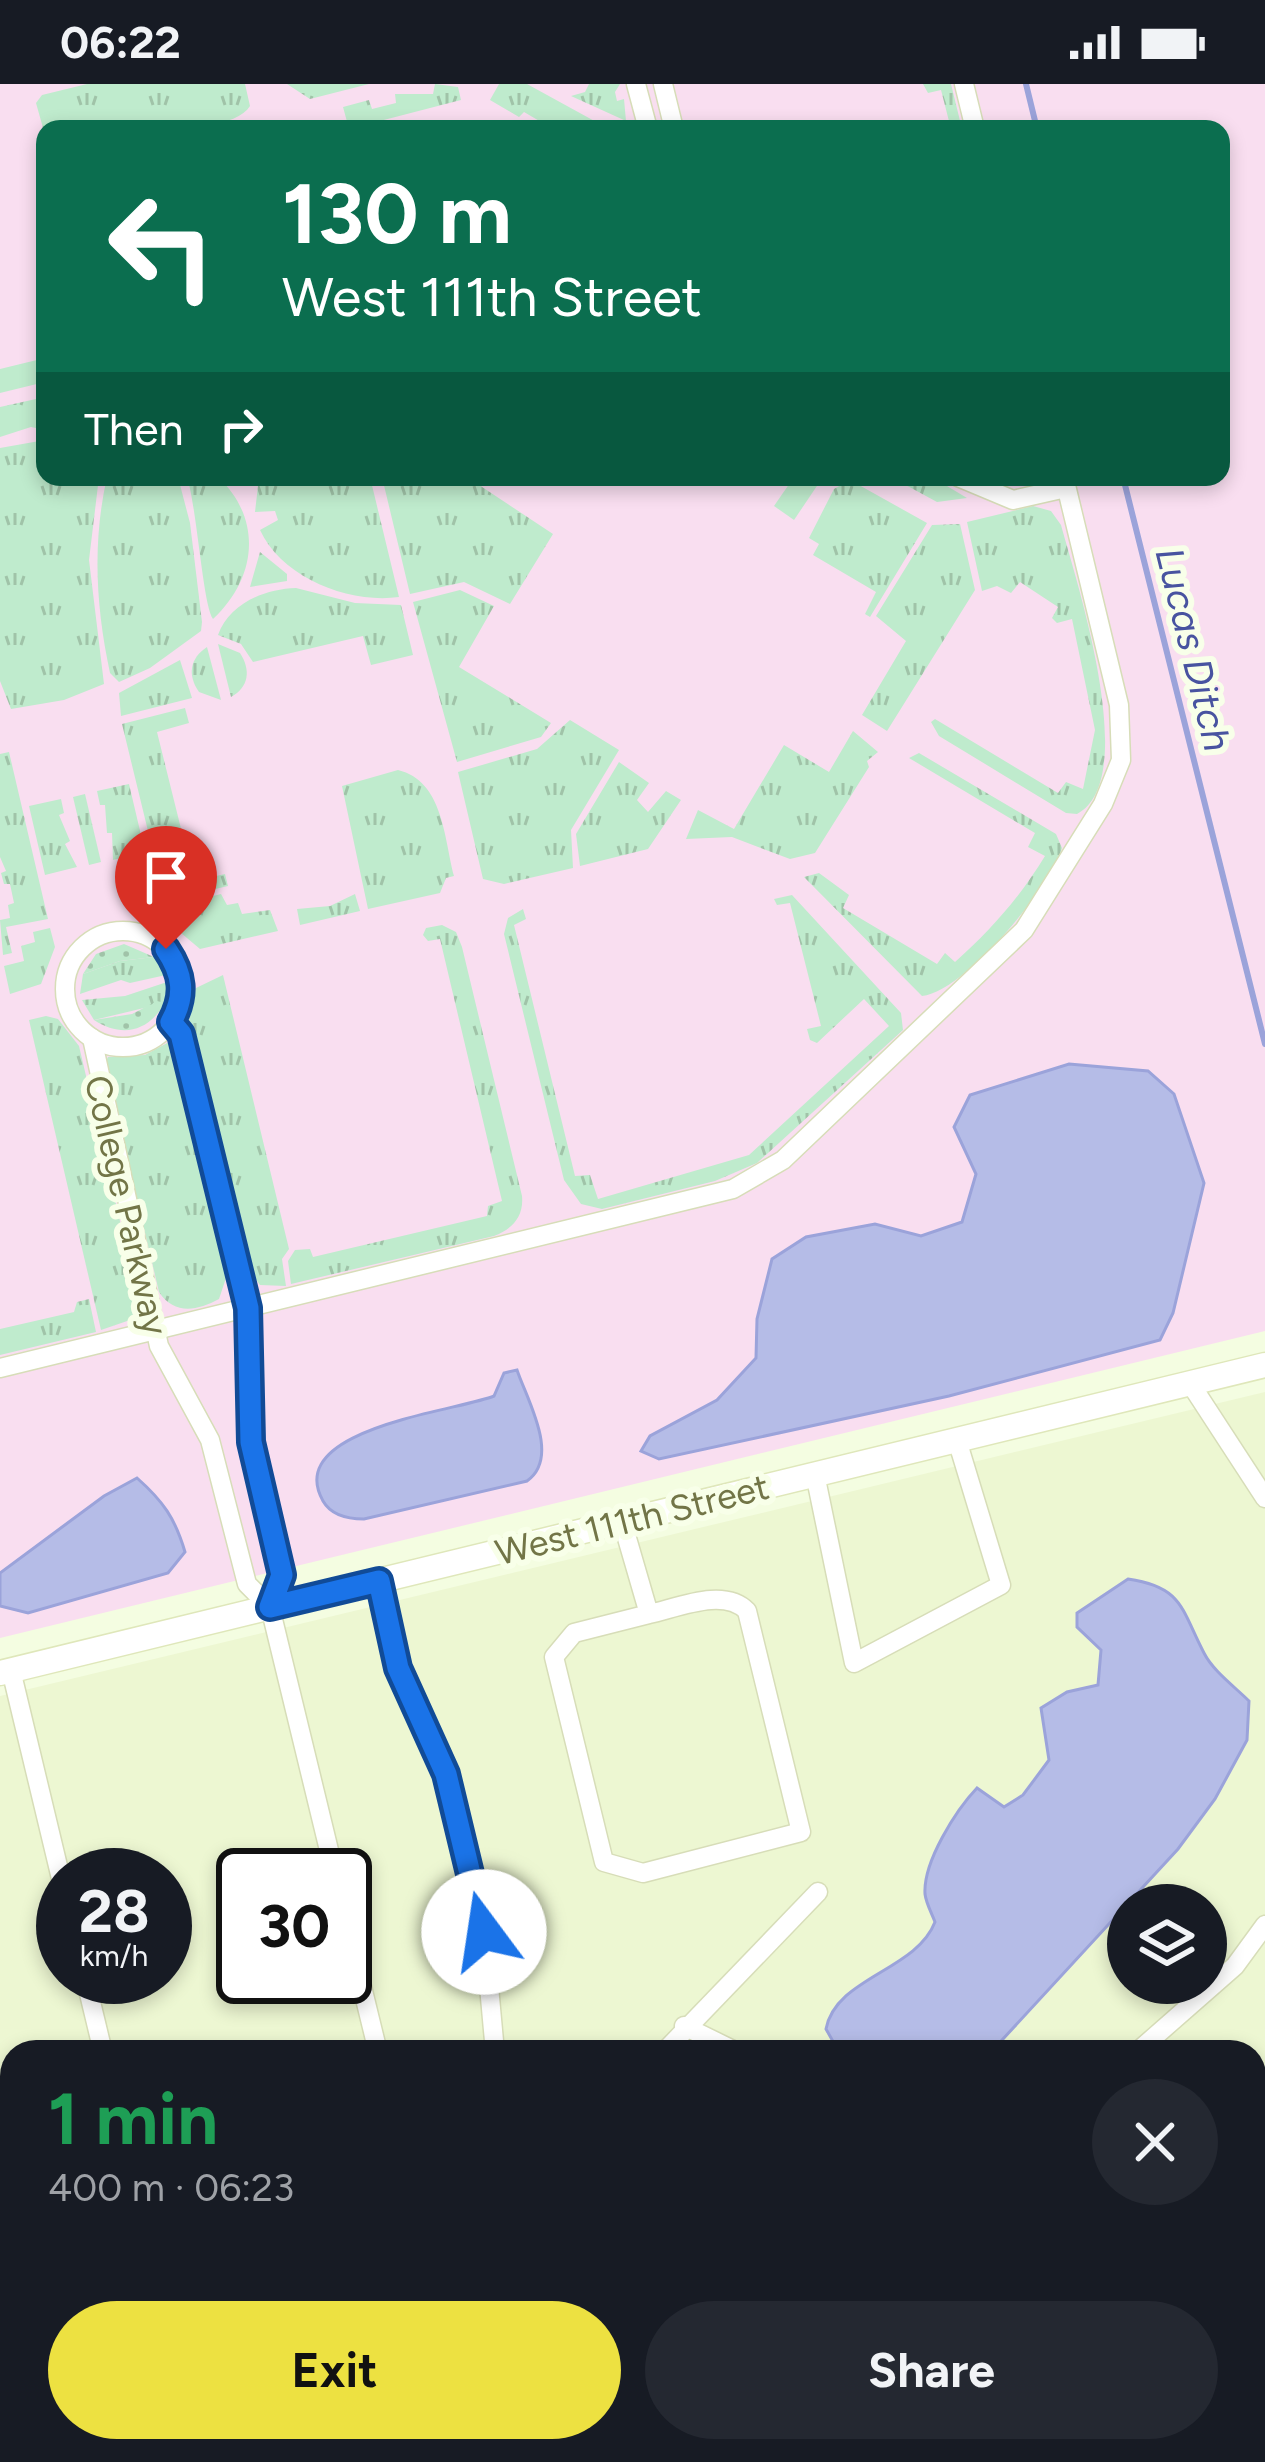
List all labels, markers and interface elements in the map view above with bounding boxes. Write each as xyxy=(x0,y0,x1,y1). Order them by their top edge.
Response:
text: 06:22 xyxy=(60,15,181,69)
text: 130 m xyxy=(282,163,512,264)
icon: left xyxy=(84,168,240,324)
text: West 111th Street xyxy=(282,265,702,330)
icon: right xyxy=(208,396,274,462)
text: Then xyxy=(84,402,184,456)
water label: Lucas Ditch xyxy=(1146,543,1241,756)
pin xyxy=(115,826,217,949)
icon: arrive xyxy=(133,844,199,910)
street label: College Parkway xyxy=(76,1071,177,1339)
street label: West 111th Street xyxy=(491,1465,773,1574)
speed limit sign: 30 xyxy=(216,1848,372,2004)
position arrow xyxy=(421,1869,547,1995)
text: 28 xyxy=(78,1875,150,1947)
map controls xyxy=(1107,1884,1227,2004)
button: layers xyxy=(1107,1884,1227,2004)
text: km/h xyxy=(80,1937,148,1974)
text: 1 min xyxy=(48,2076,218,2162)
button: close xyxy=(1092,2079,1218,2205)
text: 400 m · 06:23 xyxy=(48,2164,294,2211)
button: Exit xyxy=(48,2301,621,2439)
button: Share xyxy=(645,2301,1218,2439)

